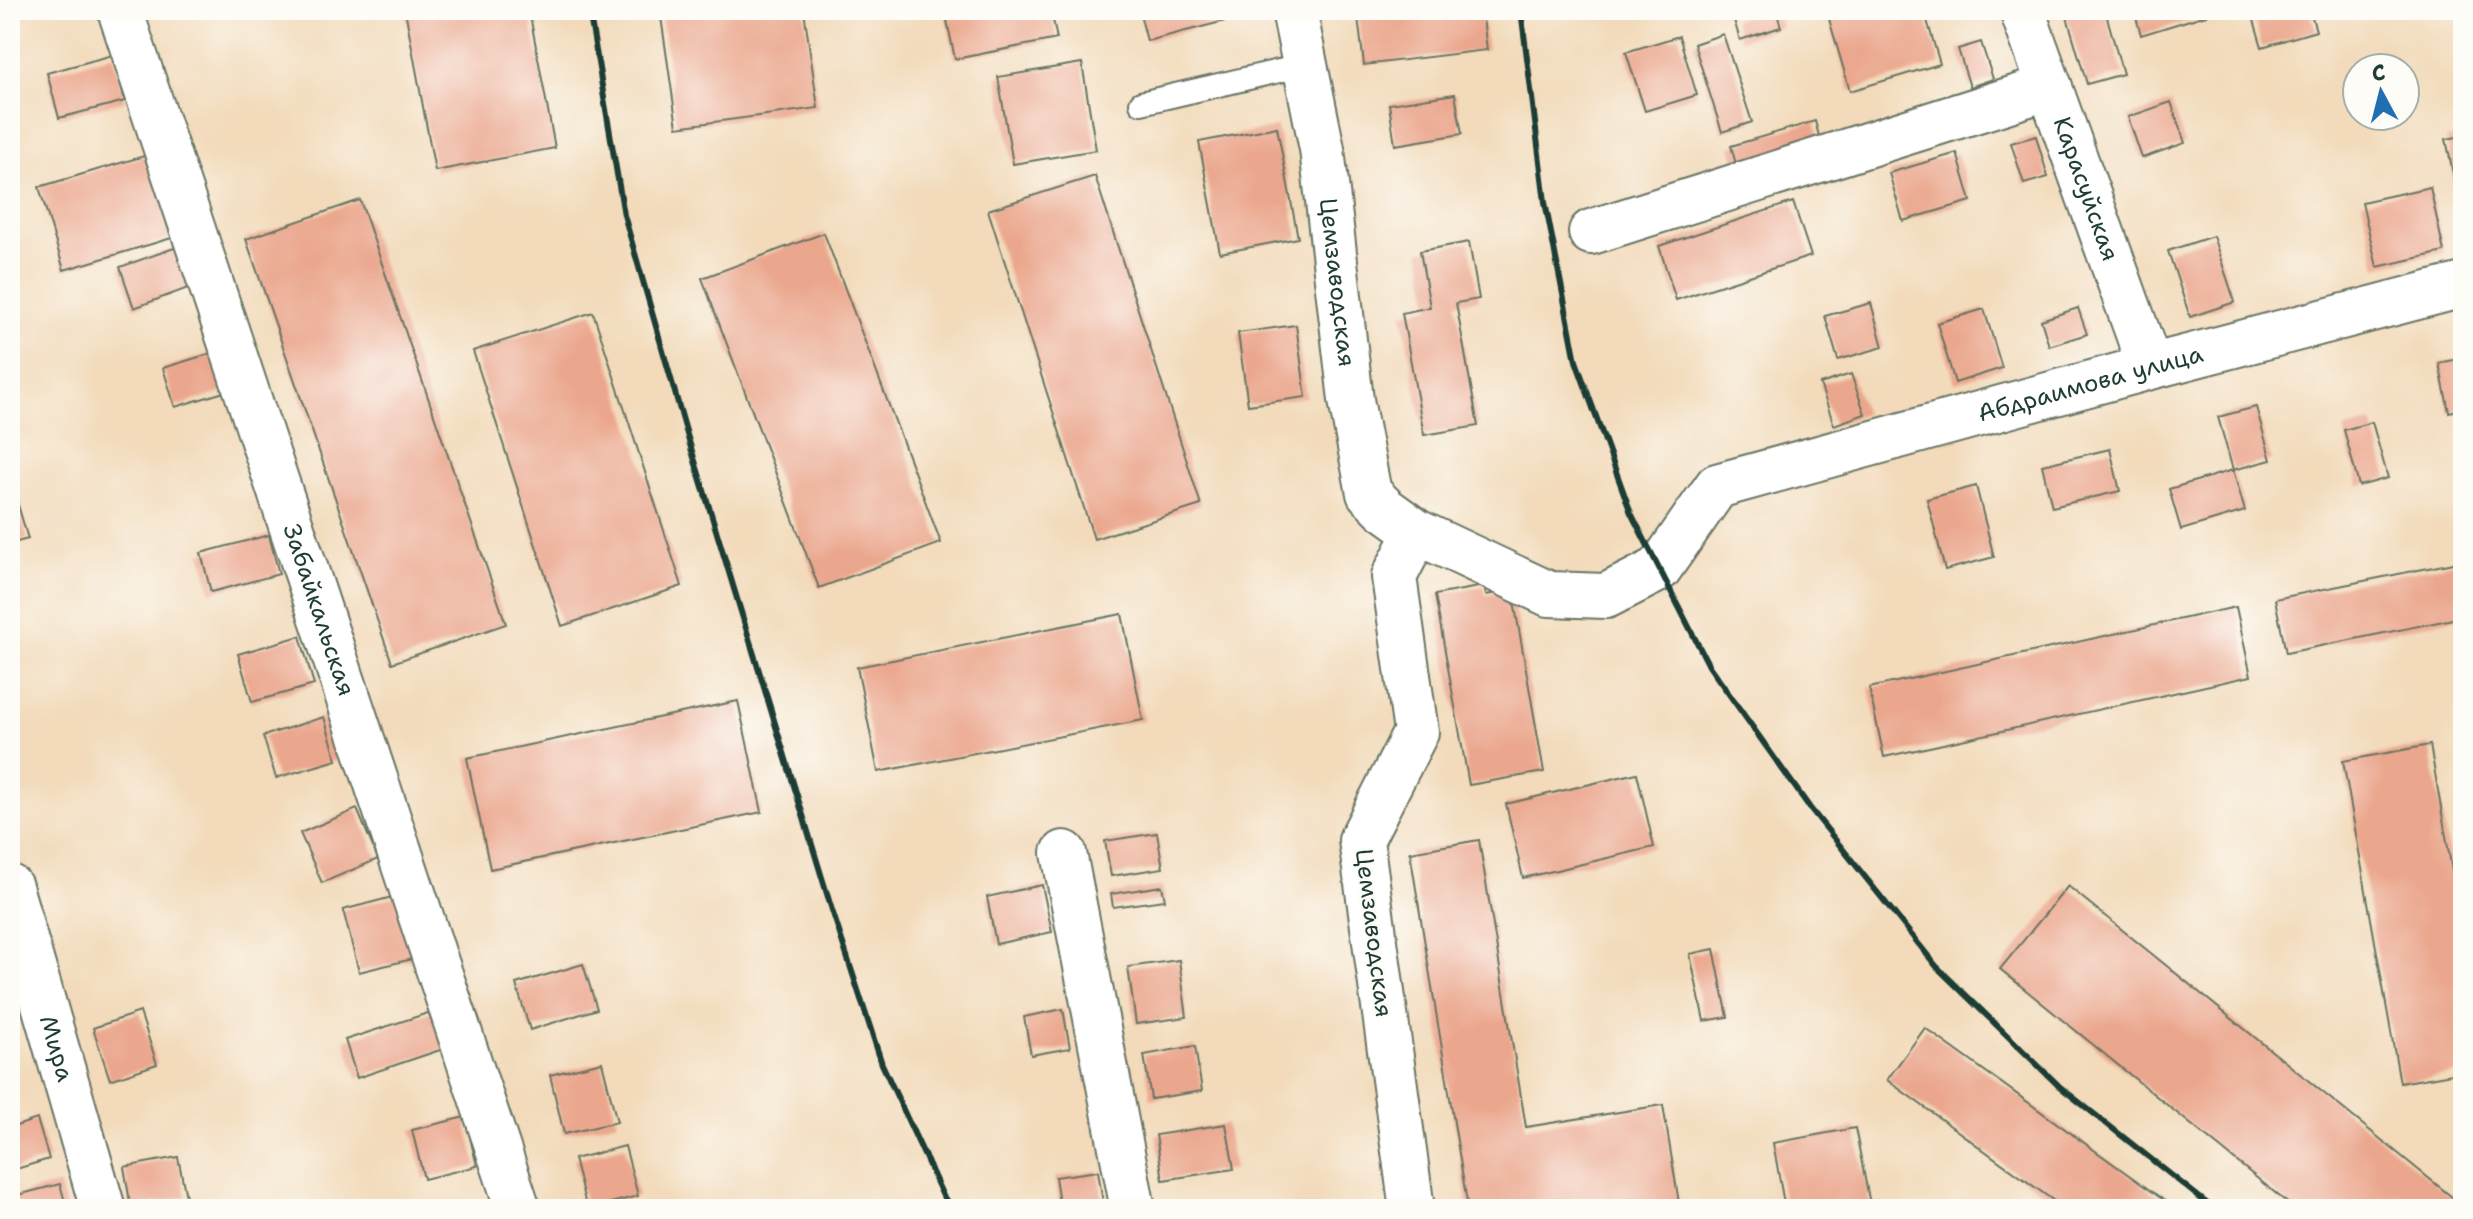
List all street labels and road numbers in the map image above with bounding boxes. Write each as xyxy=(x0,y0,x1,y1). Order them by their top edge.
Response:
street label: Карасуйская xyxy=(2046,112,2127,265)
street label: Цемзаводская xyxy=(1312,196,1363,368)
street label: Абдраимова улица xyxy=(1974,338,2206,430)
street label: Забайкальская xyxy=(276,520,363,700)
street label: Цемзаводская xyxy=(1348,847,1400,1019)
street label: Мира xyxy=(32,1012,81,1085)

